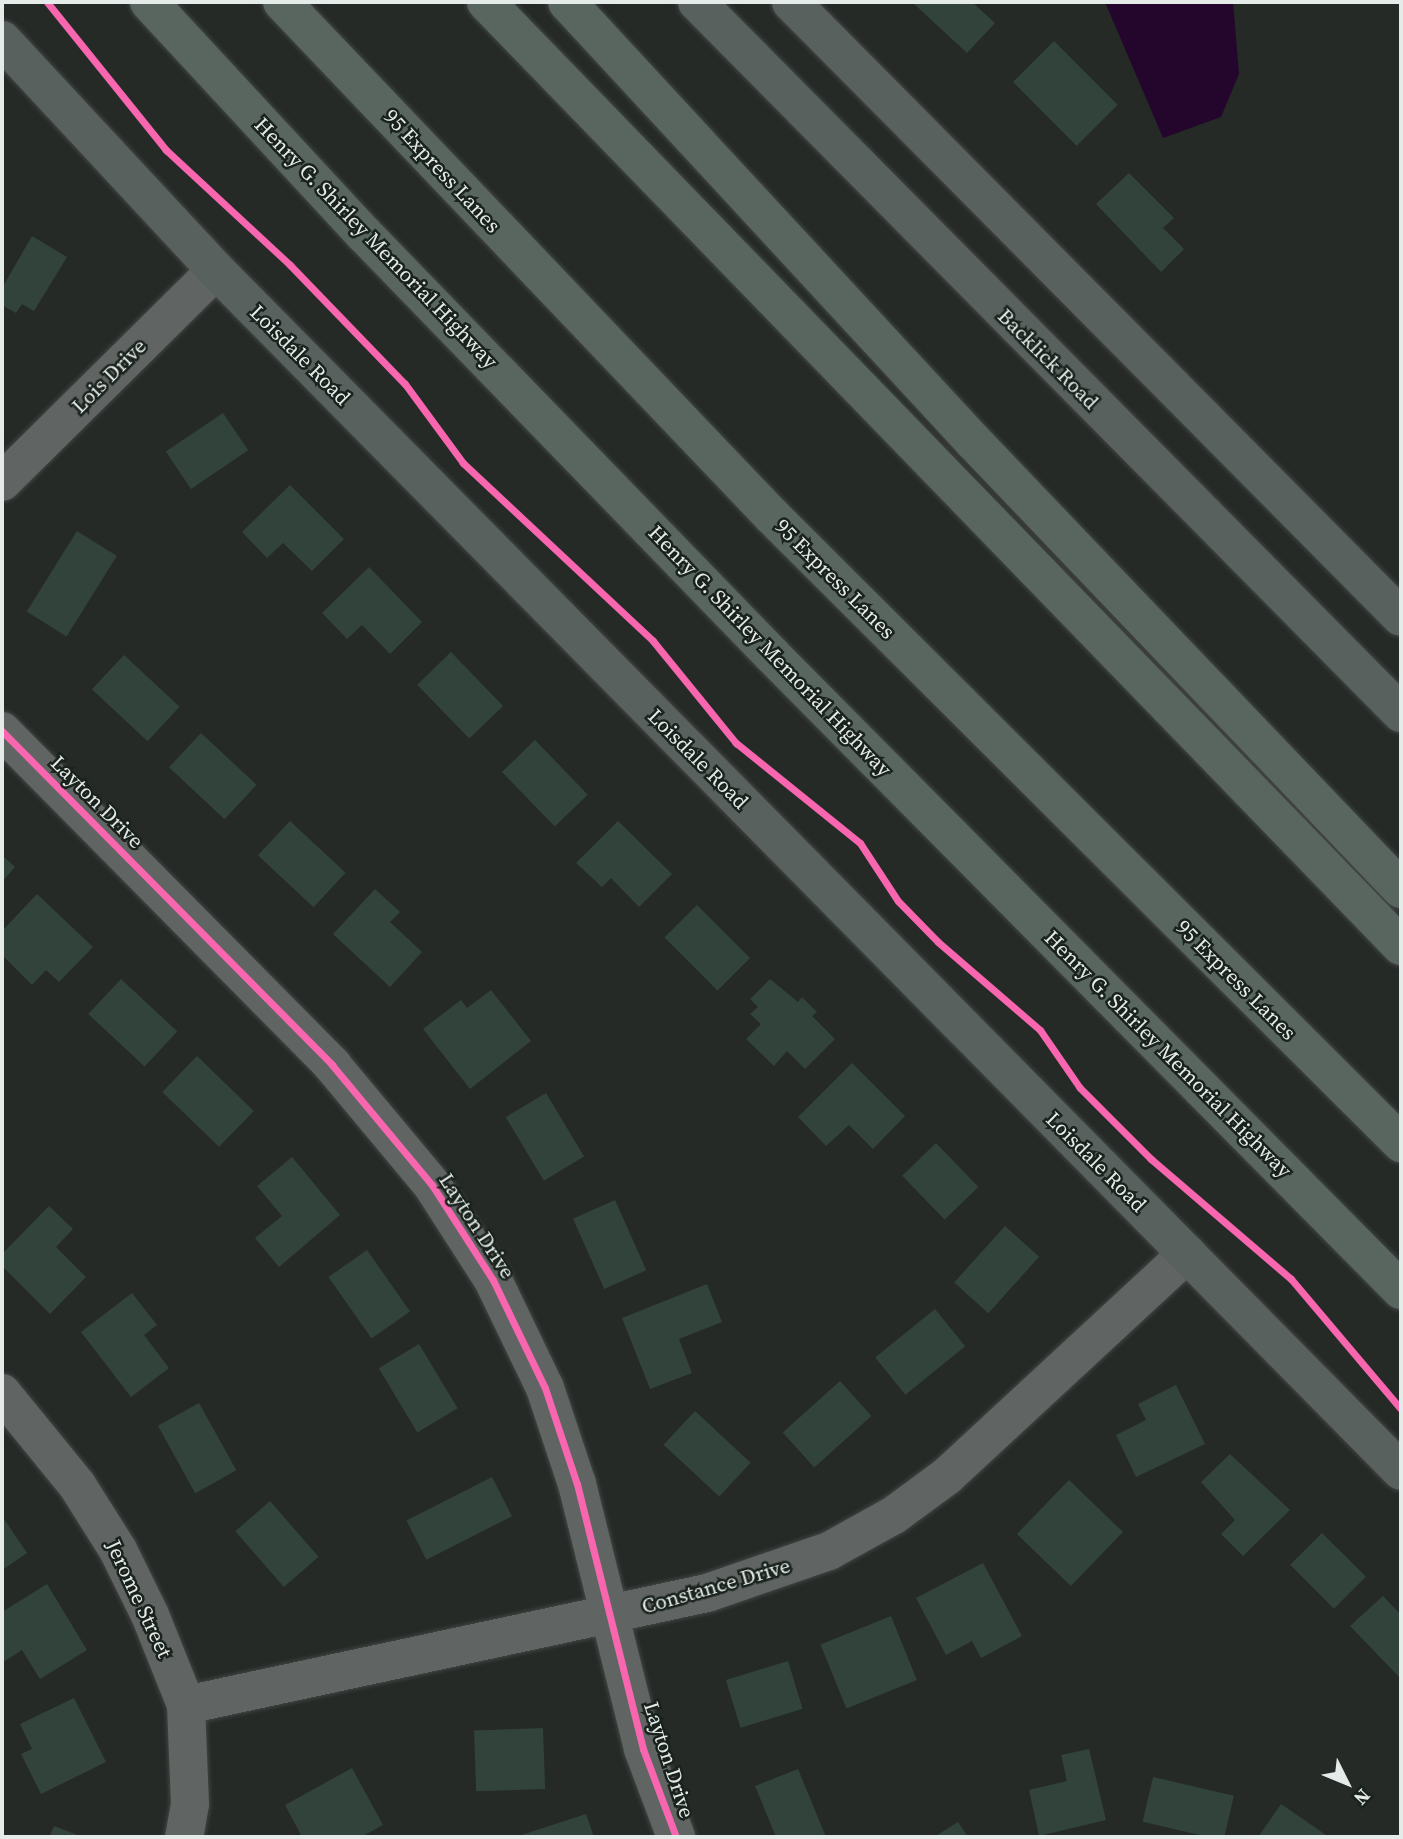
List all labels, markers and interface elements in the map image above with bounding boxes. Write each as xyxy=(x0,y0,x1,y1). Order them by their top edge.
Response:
street label: 95 Express Lanes xyxy=(378,104,506,238)
street label: Henry G. Shirley Memorial Highway xyxy=(249,112,503,374)
street label: Loisdale Road xyxy=(245,300,355,410)
street label: Backlick Road xyxy=(992,303,1104,415)
street label: Lois Drive xyxy=(67,334,151,418)
street label: 95 Express Lanes xyxy=(770,514,900,644)
street label: Henry G. Shirley Memorial Highway xyxy=(643,520,897,782)
street label: Loisdale Road xyxy=(643,704,753,814)
street label: Layton Drive xyxy=(45,750,149,854)
street label: 95 Express Lanes xyxy=(1171,915,1301,1045)
street label: Henry G. Shirley Memorial Highway xyxy=(1039,925,1297,1183)
street label: Loisdale Road xyxy=(1041,1107,1151,1217)
street label: Layton Drive xyxy=(434,1169,520,1283)
street label: Jerome Street xyxy=(101,1536,177,1662)
street label: Constance Drive xyxy=(639,1553,793,1619)
street label: Layton Drive xyxy=(638,1699,700,1821)
north arrow xyxy=(1312,1748,1382,1818)
text: N xyxy=(1348,1783,1377,1811)

